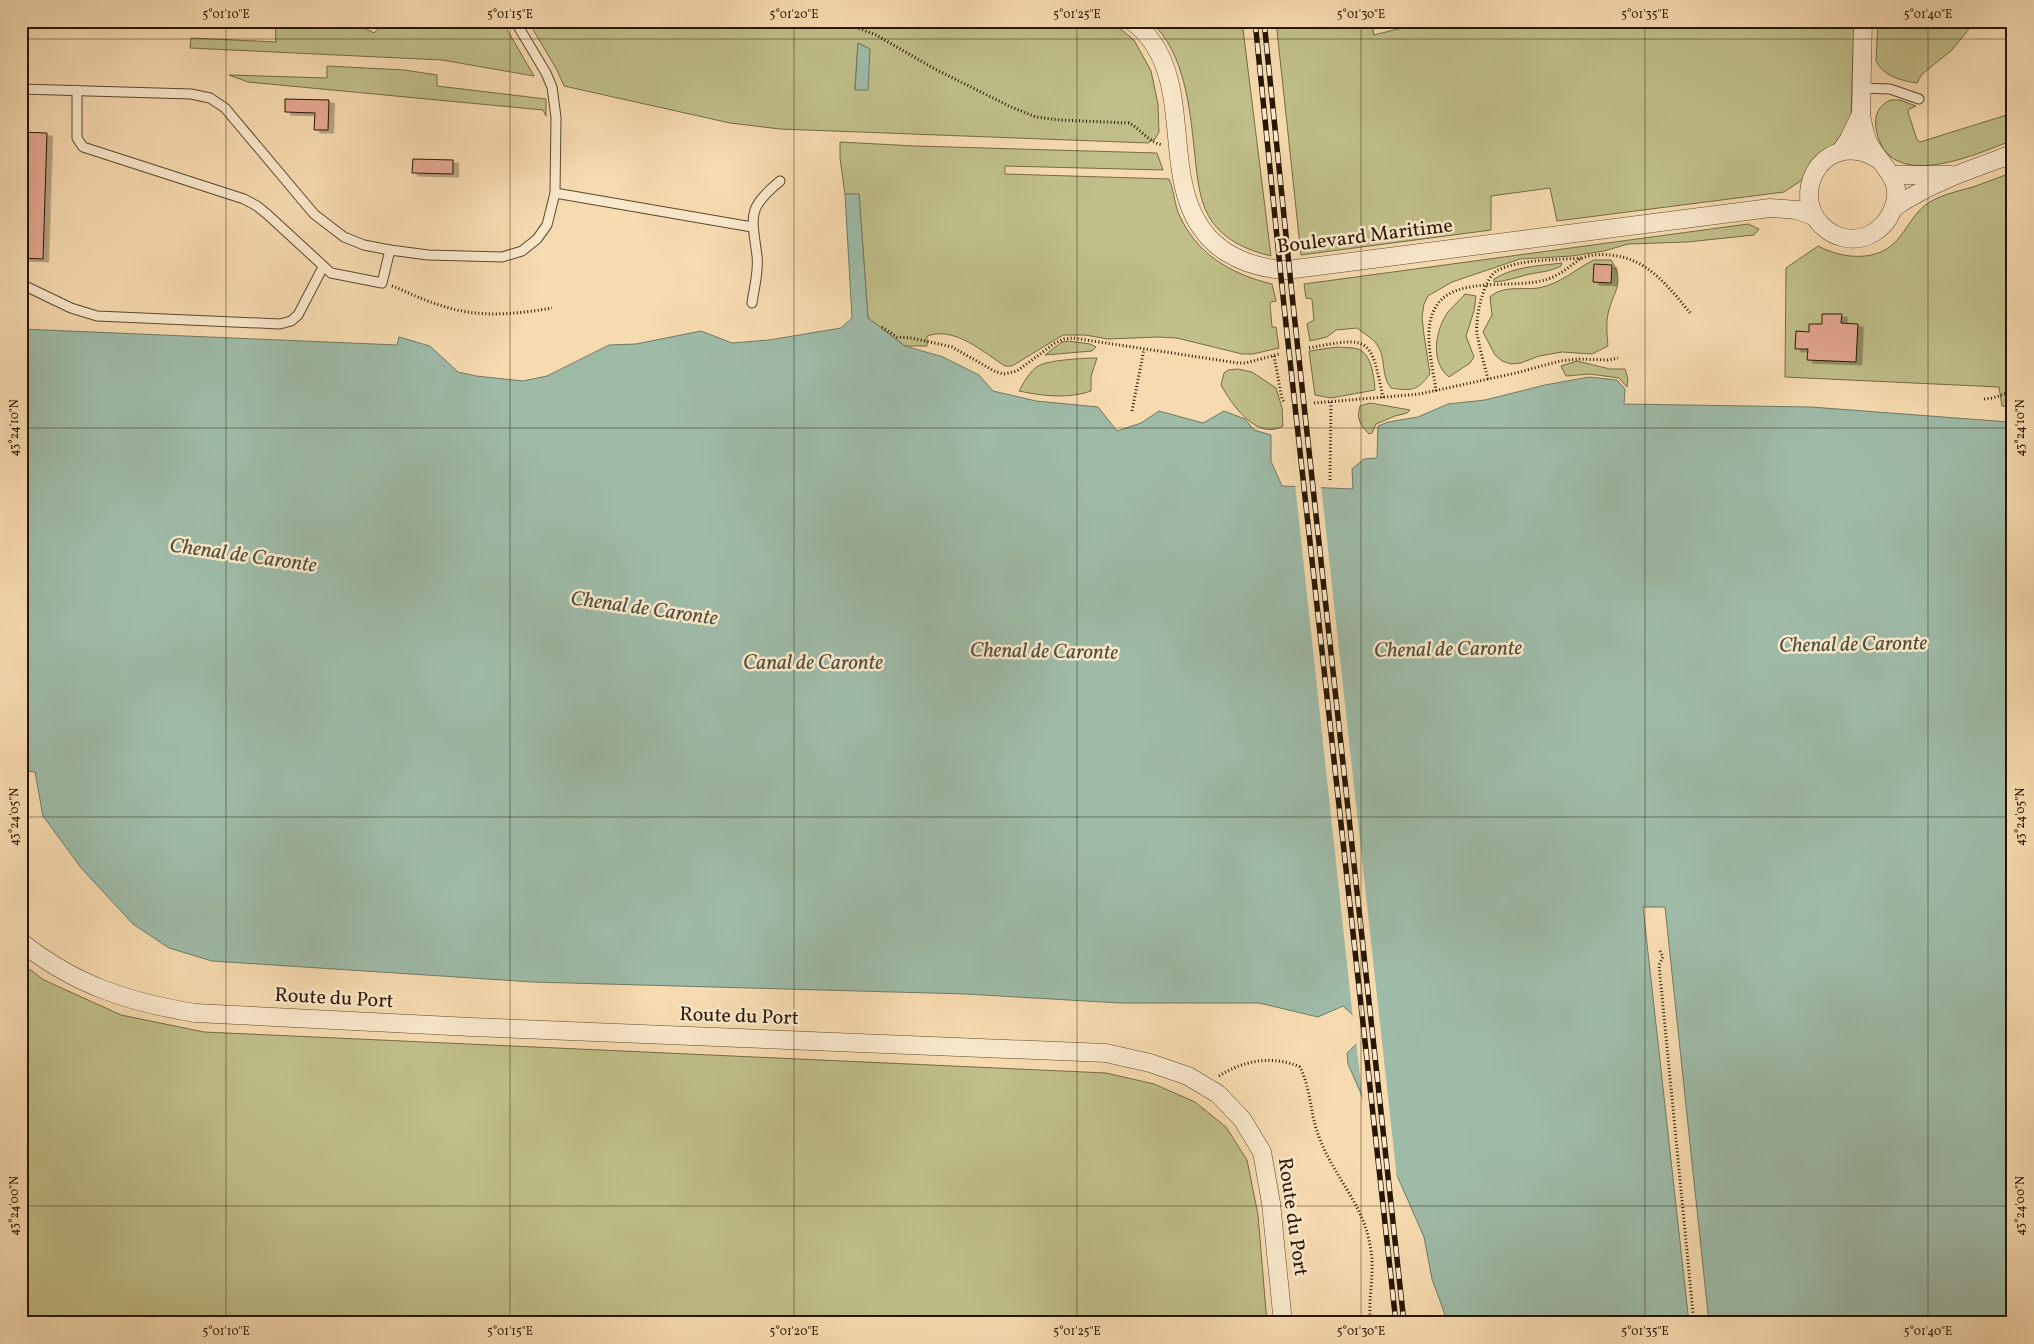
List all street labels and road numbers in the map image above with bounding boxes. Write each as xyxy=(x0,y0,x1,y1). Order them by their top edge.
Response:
street label: Boulevard Maritime xyxy=(1275,212,1455,262)
street label: Route du Port xyxy=(274,982,394,1016)
street label: Route du Port xyxy=(679,1001,799,1033)
street label: Route du Port xyxy=(1270,1156,1314,1278)

